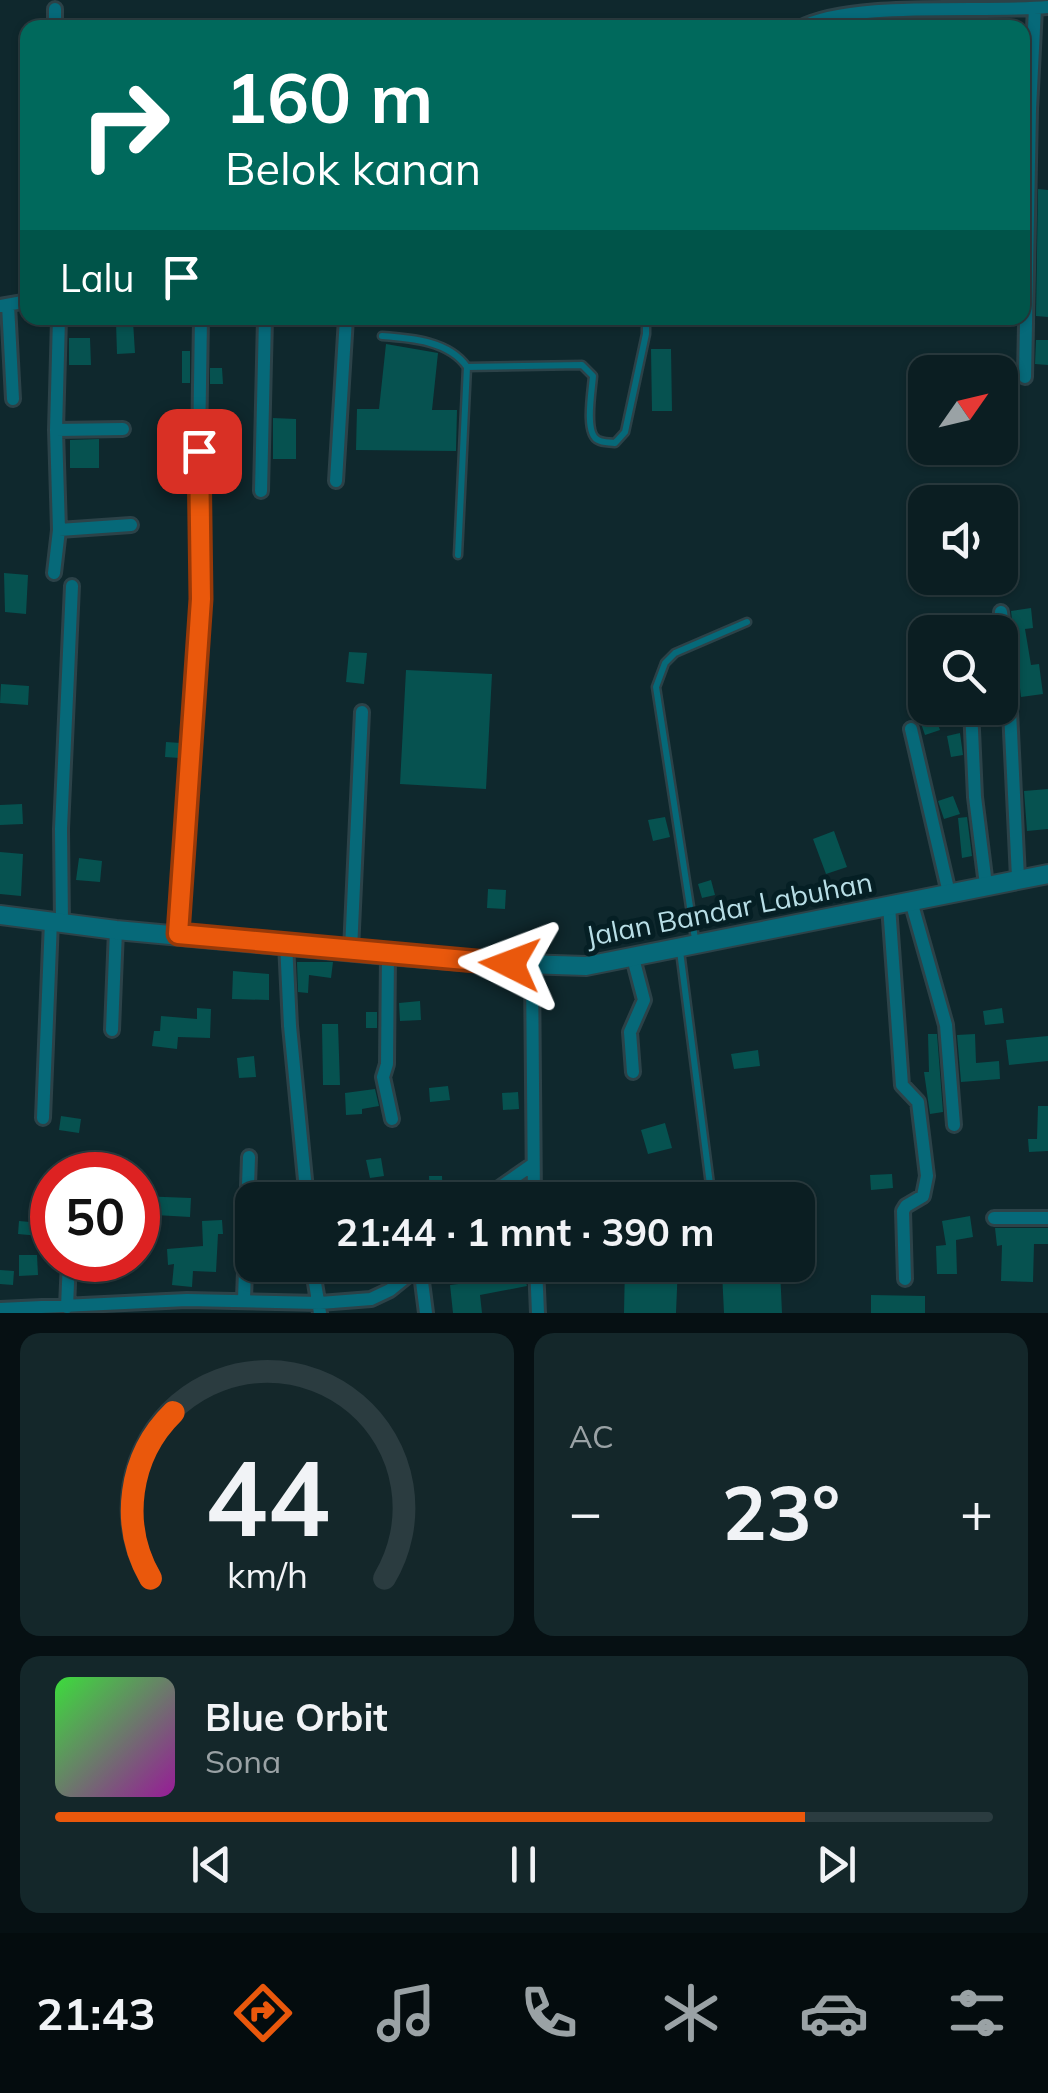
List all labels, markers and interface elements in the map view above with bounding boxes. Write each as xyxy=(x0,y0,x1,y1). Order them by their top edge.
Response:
text: 160 m xyxy=(225,53,433,141)
icon: right xyxy=(60,60,190,190)
text: Belok kanan xyxy=(225,140,481,196)
icon: arrive xyxy=(154,250,209,305)
text: Lalu xyxy=(60,254,134,302)
north arrow xyxy=(908,355,1018,465)
map controls xyxy=(908,355,1018,725)
pin xyxy=(157,409,242,494)
icon: arrive xyxy=(172,424,227,479)
button: sound xyxy=(908,485,1018,595)
button: search xyxy=(908,615,1018,725)
street label: Jalan Bandar Labuhan xyxy=(583,864,875,953)
position arrow xyxy=(458,912,562,1016)
speed limit sign: 50 xyxy=(30,1152,160,1282)
text: 21:44 · 1 mnt · 390 m xyxy=(335,1208,715,1256)
text: AC xyxy=(569,1416,614,1456)
text: 44 xyxy=(205,1431,329,1562)
text: 23° xyxy=(722,1465,840,1559)
text: − xyxy=(569,1477,602,1546)
text: + xyxy=(960,1477,993,1546)
text: km/h xyxy=(227,1552,307,1597)
text: Blue Orbit xyxy=(205,1693,388,1741)
text: Sona xyxy=(205,1741,281,1781)
icon: previous xyxy=(184,1837,239,1892)
icon: pause xyxy=(496,1837,551,1892)
icon: next xyxy=(809,1837,864,1892)
icon: directions xyxy=(228,1978,298,2048)
icon: music xyxy=(371,1978,441,2048)
icon: phone xyxy=(514,1978,584,2048)
icon: climate xyxy=(656,1978,726,2048)
icon: car xyxy=(799,1978,869,2048)
icon: filters xyxy=(942,1978,1012,2048)
text: 21:43 xyxy=(36,1985,156,2041)

